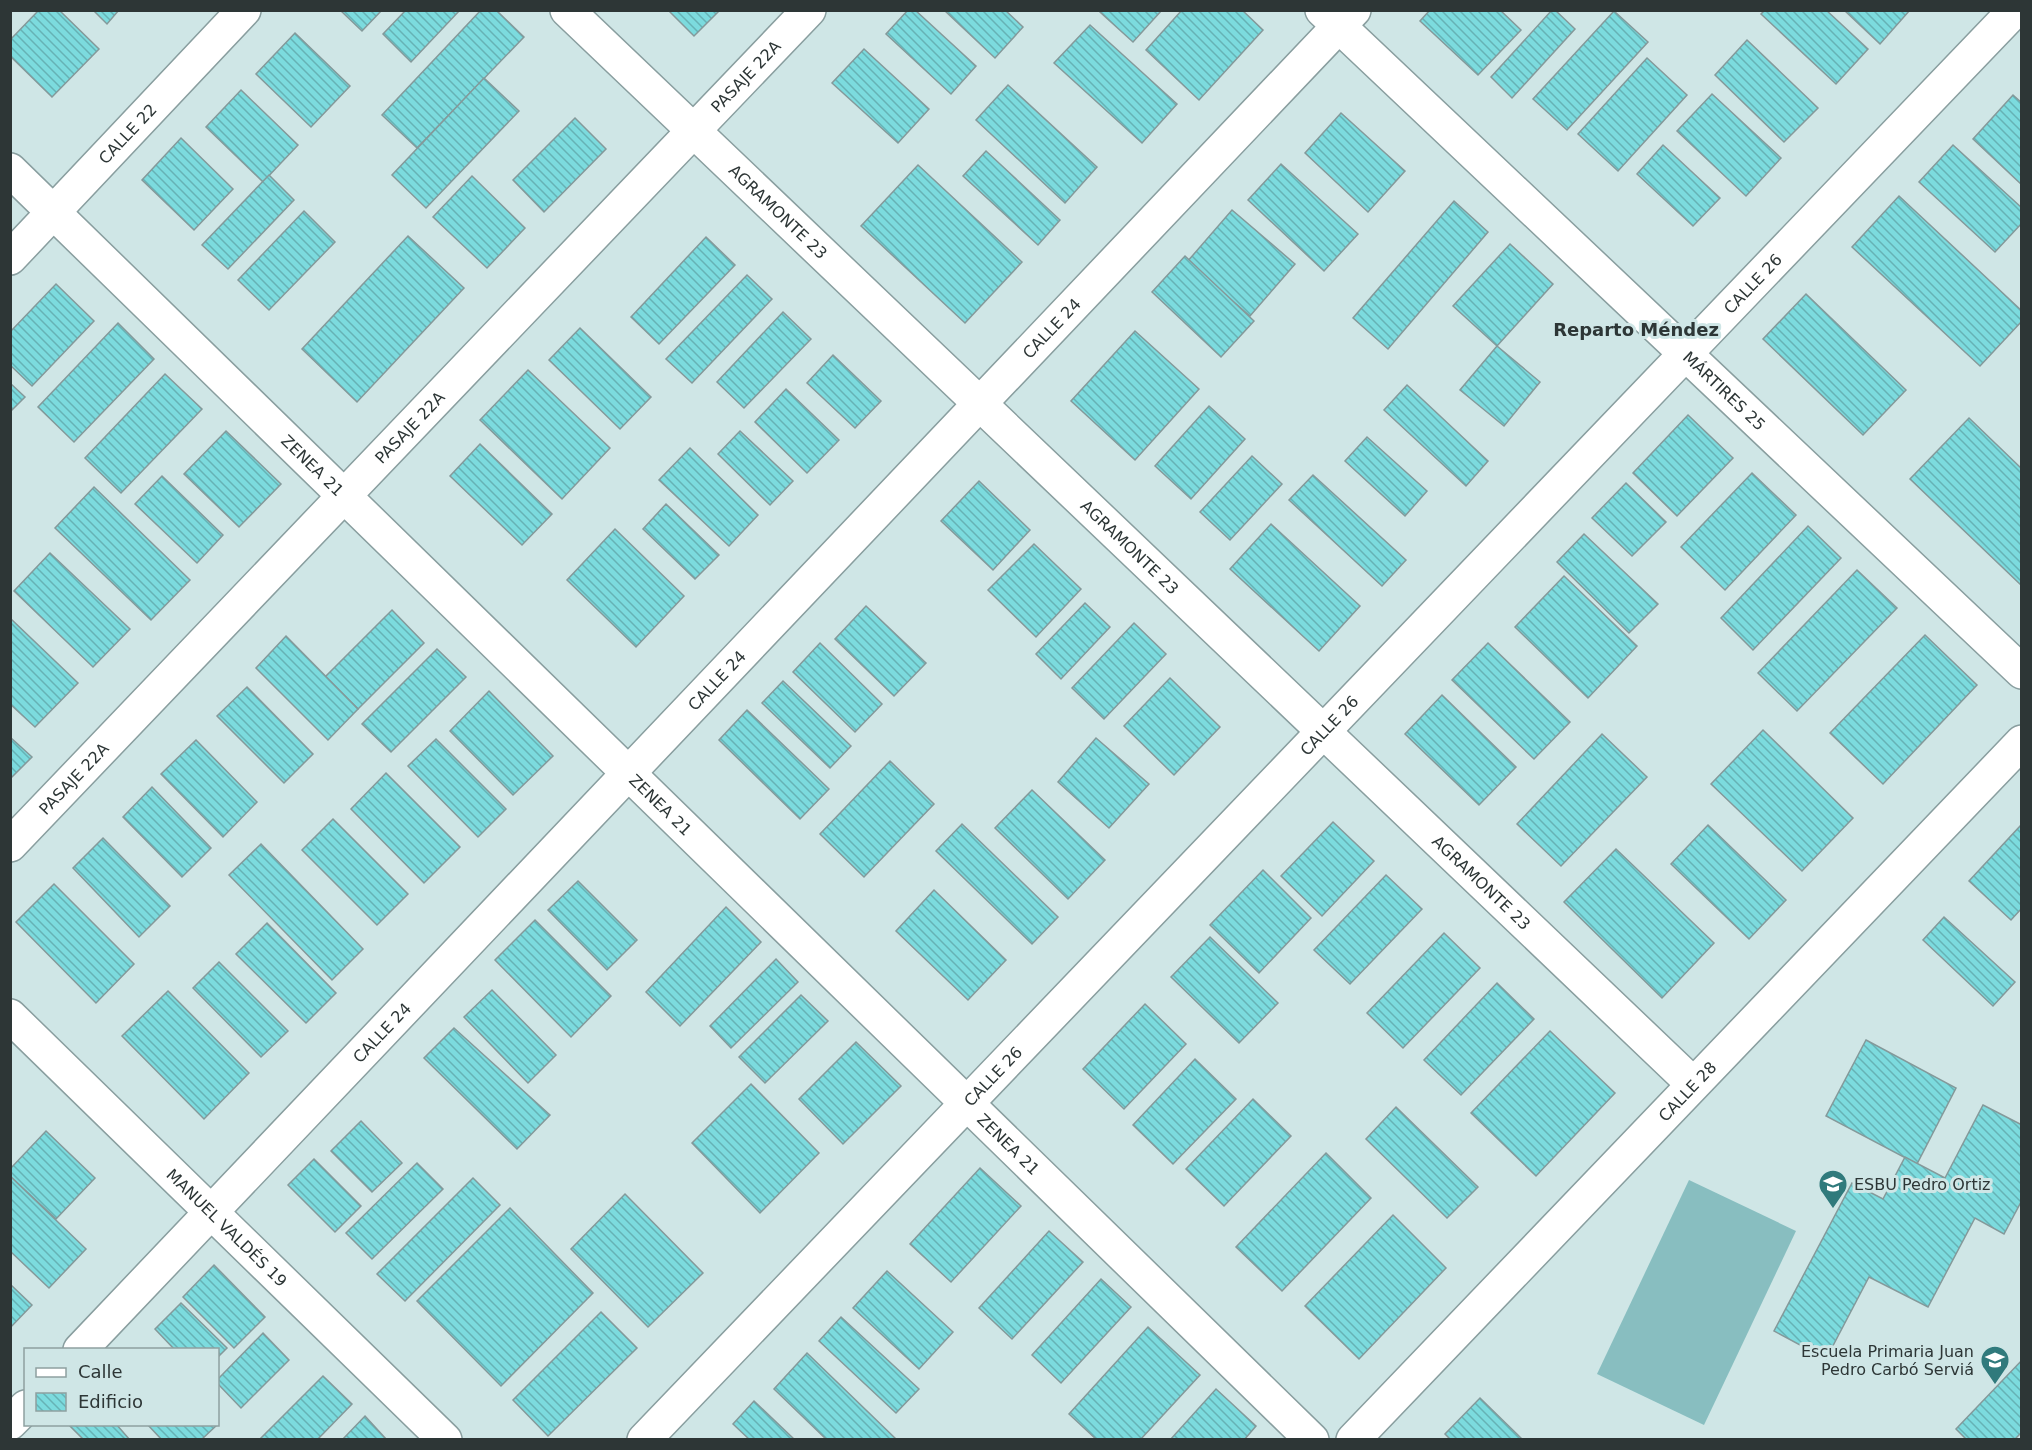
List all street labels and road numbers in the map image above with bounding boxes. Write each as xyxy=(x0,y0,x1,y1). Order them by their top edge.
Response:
street label: PASAJE 22A xyxy=(707,37,785,116)
street label: CALLE 22 xyxy=(95,100,161,168)
street label: AGRAMONTE 23 xyxy=(725,161,831,263)
street label: CALLE 26 xyxy=(1720,250,1786,318)
street label: CALLE 24 xyxy=(1019,295,1085,362)
street label: MÁRTIRES 25 xyxy=(1679,348,1769,434)
street label: PASAJE 22A xyxy=(371,388,449,468)
street label: ZENEA 21 xyxy=(277,431,348,500)
street label: AGRAMONTE 23 xyxy=(1077,496,1183,598)
street label: CALLE 24 xyxy=(684,647,750,715)
street label: CALLE 26 xyxy=(1297,692,1362,760)
street label: PASAJE 22A xyxy=(35,739,113,819)
street label: ZENEA 21 xyxy=(625,770,695,840)
street label: AGRAMONTE 23 xyxy=(1428,832,1534,934)
street label: CALLE 24 xyxy=(349,999,415,1067)
street label: CALLE 26 xyxy=(960,1043,1026,1110)
street label: CALLE 28 xyxy=(1655,1058,1721,1125)
street label: ZENEA 21 xyxy=(973,1110,1043,1179)
street label: MANUEL VALDÉS 19 xyxy=(163,1165,291,1291)

